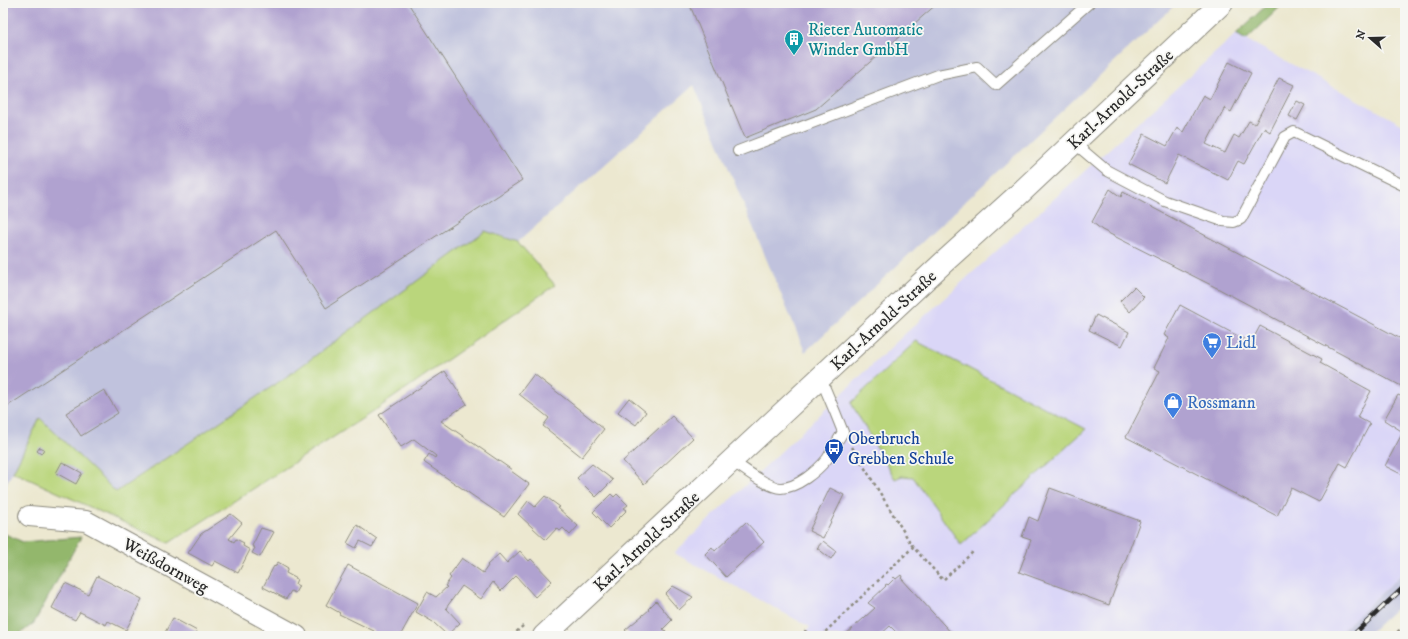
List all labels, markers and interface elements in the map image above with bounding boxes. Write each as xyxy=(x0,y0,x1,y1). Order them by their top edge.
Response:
north arrow xyxy=(1350,18,1390,58)
place label: Rieter Automatic Winder GmbH xyxy=(807,19,923,61)
building icon: Rieter Automatic Winder GmbH xyxy=(783,28,805,56)
text: N xyxy=(1353,28,1370,42)
street label: Karl-Arnold-Straße xyxy=(1063,45,1178,155)
street label: Karl-Arnold-Straße xyxy=(826,266,941,376)
supermarket icon: Lidl xyxy=(1201,331,1223,359)
place label: Lidl xyxy=(1226,332,1256,354)
shop icon: Rossmann xyxy=(1162,391,1184,419)
place label: Rossmann xyxy=(1187,392,1256,414)
place label: Oberbruch Grebben Schule xyxy=(848,428,954,470)
bus stop icon: Oberbruch Grebben Schule xyxy=(823,437,845,465)
street label: Karl-Arnold-Straße xyxy=(589,487,704,597)
street label: Weißdornweg xyxy=(118,533,213,599)

